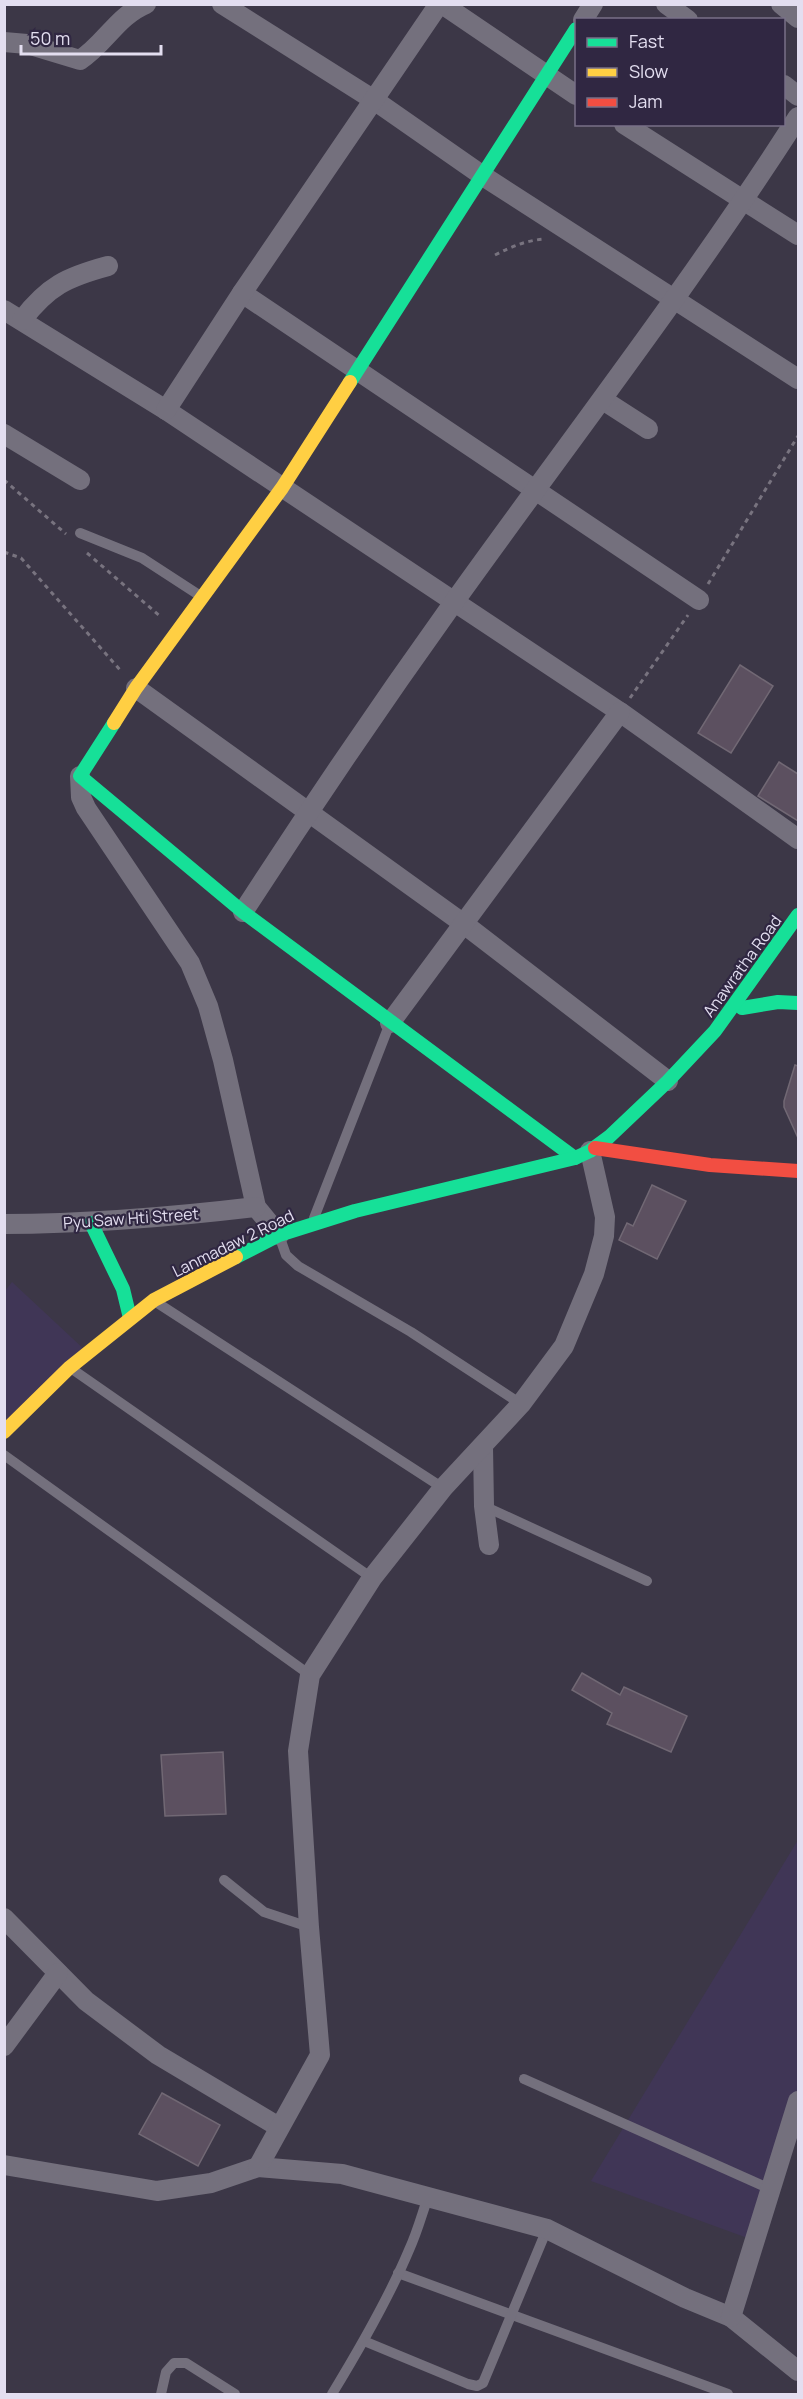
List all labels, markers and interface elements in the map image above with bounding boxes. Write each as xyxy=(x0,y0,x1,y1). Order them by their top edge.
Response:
scale bar xyxy=(21,18,160,56)
legend xyxy=(575,18,785,126)
text: 50 m xyxy=(30,26,70,50)
text: Fast xyxy=(629,29,664,53)
text: Slow xyxy=(629,59,669,83)
text: Jam xyxy=(629,89,663,113)
street label: Anawratha Road xyxy=(698,911,786,1021)
street label: Pyu Saw Hti Street xyxy=(62,1202,200,1234)
street label: Lanmadaw 2 Road xyxy=(168,1204,298,1282)

